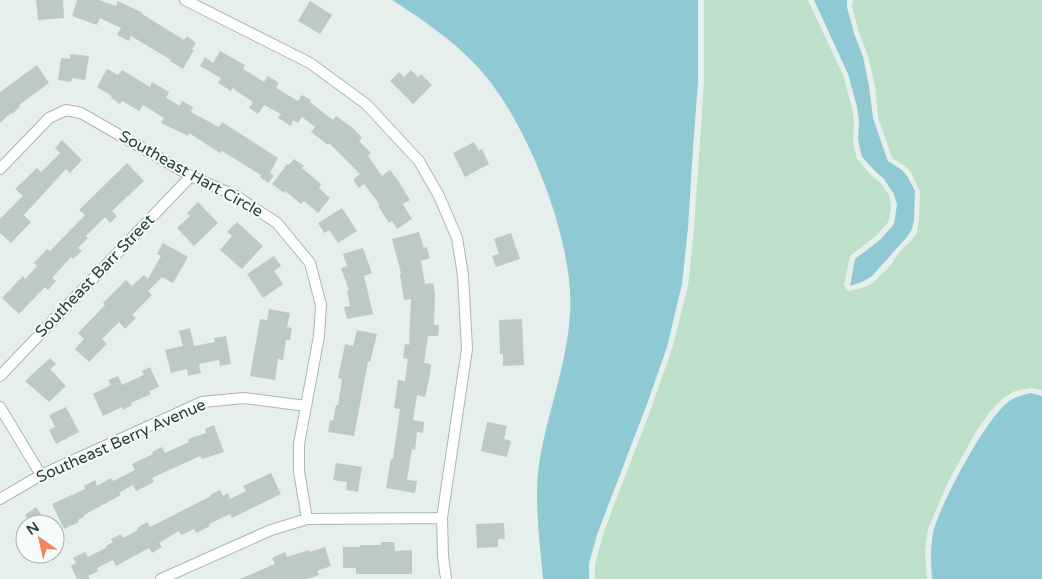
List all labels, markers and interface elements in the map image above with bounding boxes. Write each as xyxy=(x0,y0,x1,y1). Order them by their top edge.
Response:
street label: Southeast Hart Circle xyxy=(116,126,266,222)
street label: Southeast Barr Street xyxy=(31,210,159,342)
street label: Southeast Berry Avenue xyxy=(33,395,209,487)
north arrow xyxy=(15,514,65,564)
text: N xyxy=(24,518,42,539)

